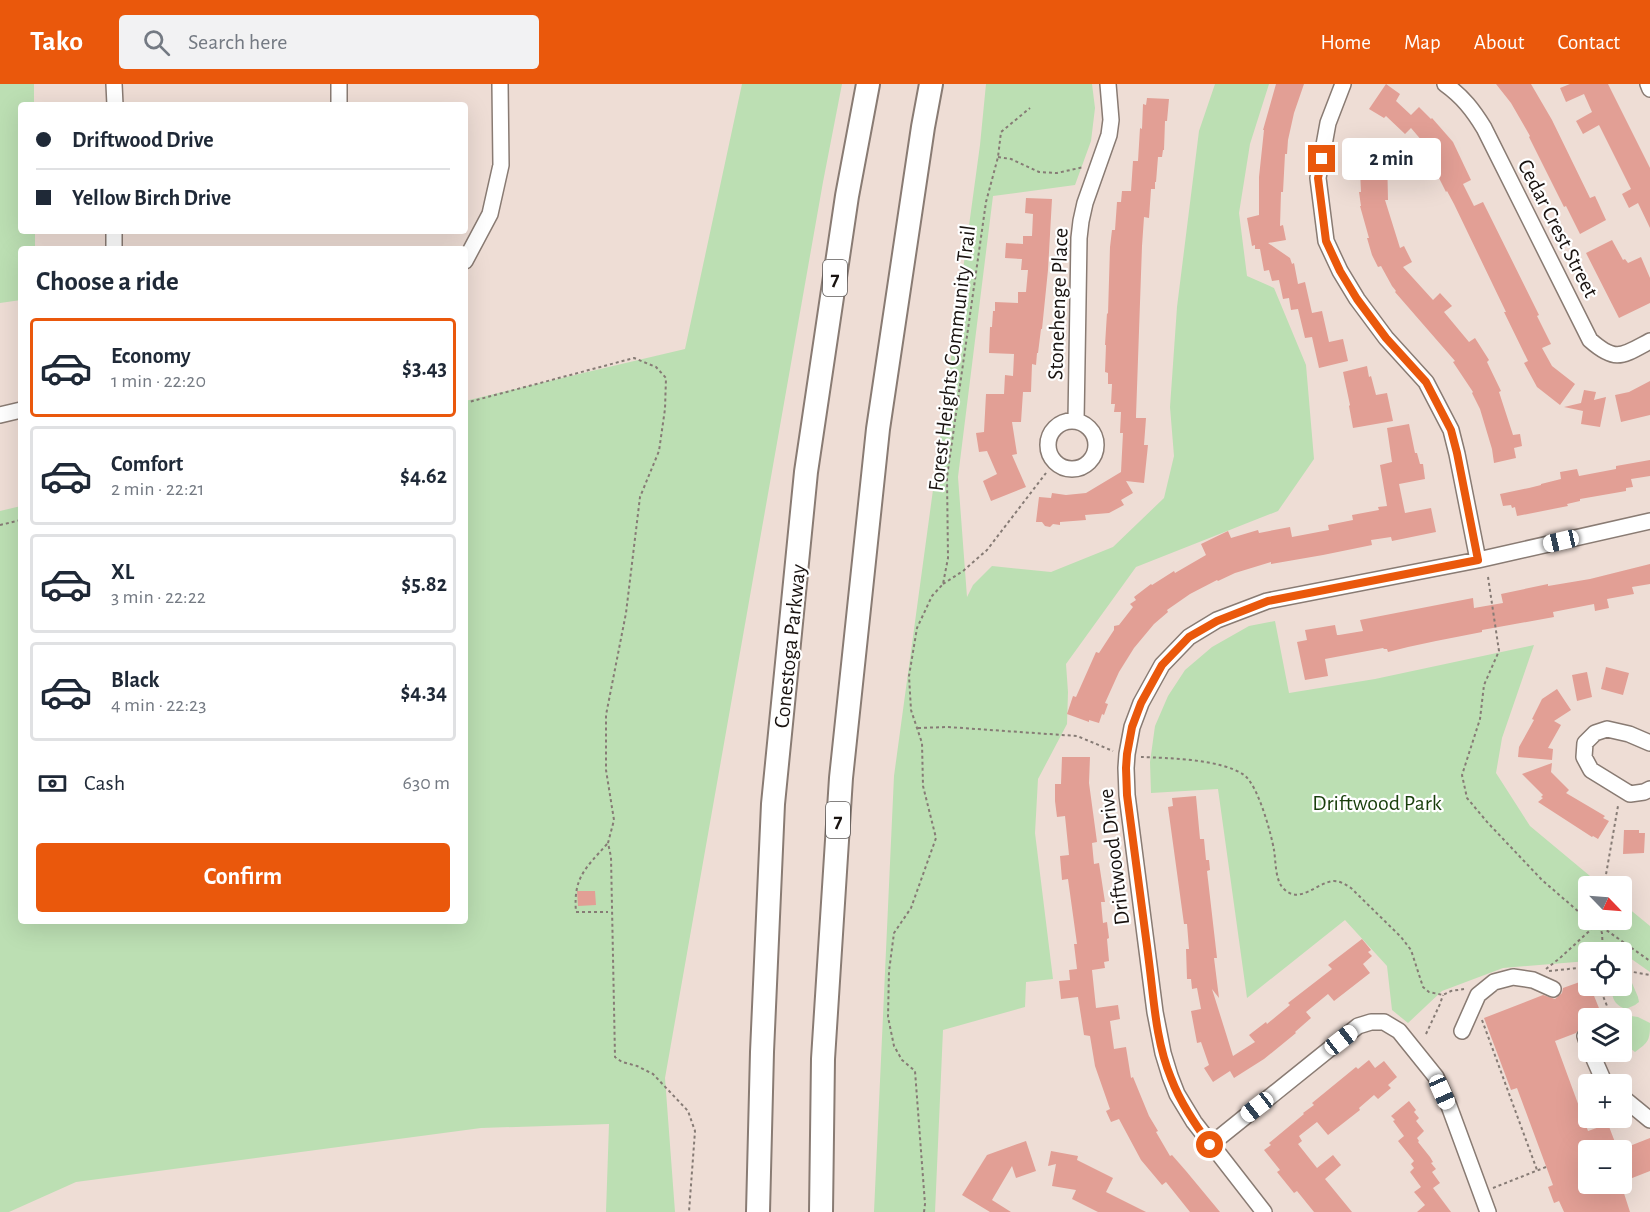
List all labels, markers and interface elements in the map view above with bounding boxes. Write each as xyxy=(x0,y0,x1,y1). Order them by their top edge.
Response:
search box xyxy=(119,15,539,69)
icon: search xyxy=(140,26,173,59)
text: Tako xyxy=(30,28,83,56)
text: Search here xyxy=(188,31,288,53)
text: Home xyxy=(1320,32,1371,53)
text: Map xyxy=(1404,32,1441,53)
text: About xyxy=(1474,32,1524,53)
text: Contact xyxy=(1557,32,1620,53)
text: Driftwood Drive xyxy=(72,129,214,151)
callout: 2 min xyxy=(1343,138,1442,180)
route end xyxy=(1308,145,1335,172)
text: 2 min xyxy=(1369,149,1414,169)
street label: Cedar Crest Street xyxy=(1514,156,1602,301)
text: Yellow Birch Drive xyxy=(72,187,231,209)
street label: Forest Heights Community Trail xyxy=(925,224,979,492)
street label: Stonehenge Place xyxy=(1044,228,1072,380)
road number: 7 xyxy=(823,260,847,296)
text: Choose a ride xyxy=(36,268,179,295)
icon: car xyxy=(39,341,93,395)
text: Economy xyxy=(111,345,191,367)
text: $3.43 xyxy=(402,357,447,379)
text: 1 min · 22:20 xyxy=(111,371,206,391)
icon: car xyxy=(39,449,93,503)
text: Comfort xyxy=(111,453,183,475)
text: $4.62 xyxy=(400,465,447,487)
text: 2 min · 22:21 xyxy=(111,479,205,499)
car xyxy=(1541,528,1581,554)
icon: car xyxy=(39,557,93,611)
text: XL xyxy=(111,561,134,583)
street label: Conestoga Parkway xyxy=(770,562,810,729)
text: $5.82 xyxy=(401,573,447,595)
text: 3 min · 22:22 xyxy=(111,587,206,607)
icon: car xyxy=(39,665,93,719)
text: Black xyxy=(111,669,159,691)
text: $4.34 xyxy=(400,681,447,703)
text: 4 min · 22:23 xyxy=(111,695,206,715)
icon: cash xyxy=(36,767,69,800)
text: Cash xyxy=(84,772,125,794)
text: 630 m xyxy=(403,773,450,793)
street label: Driftwood Drive xyxy=(1095,787,1133,926)
park label: Driftwood Park xyxy=(1312,792,1442,814)
road number: 7 xyxy=(826,802,850,838)
button: Confirm xyxy=(36,843,450,912)
north arrow xyxy=(1578,876,1632,930)
map controls xyxy=(1578,876,1632,1194)
button: locate xyxy=(1578,942,1632,996)
button: layers xyxy=(1578,1008,1632,1062)
car xyxy=(1321,1022,1361,1058)
car xyxy=(1426,1072,1458,1112)
button: + xyxy=(1578,1074,1632,1128)
car xyxy=(1237,1089,1277,1125)
route start xyxy=(1196,1131,1223,1158)
button: − xyxy=(1578,1140,1632,1194)

